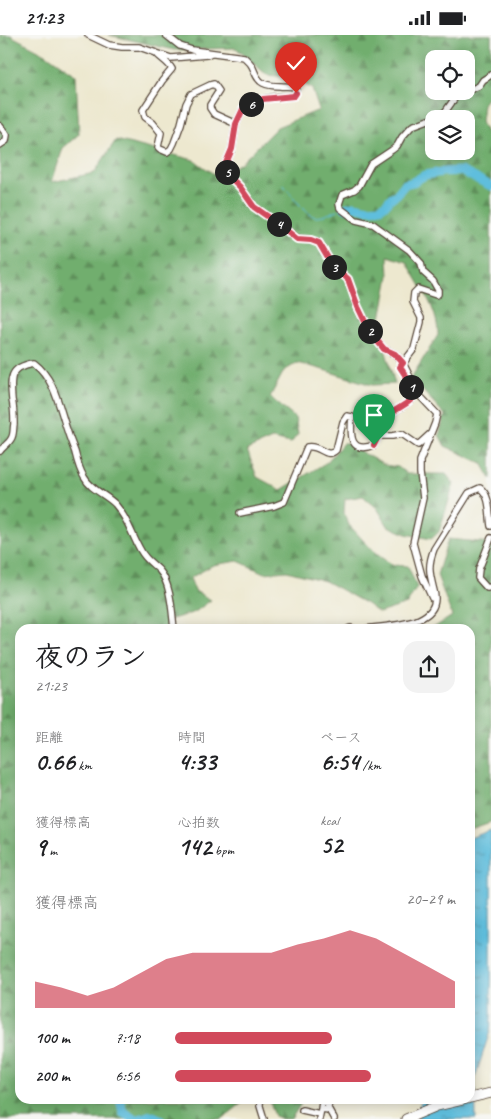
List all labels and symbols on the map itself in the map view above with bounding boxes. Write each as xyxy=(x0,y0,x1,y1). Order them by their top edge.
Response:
pin xyxy=(275,42,317,93)
pin: 6 xyxy=(238,91,264,117)
pin: 5 xyxy=(214,159,240,185)
pin: 4 xyxy=(266,211,292,237)
pin: 3 xyxy=(322,255,346,279)
pin: 2 xyxy=(358,319,382,343)
pin: 1 xyxy=(398,375,424,399)
pin xyxy=(353,394,395,445)

